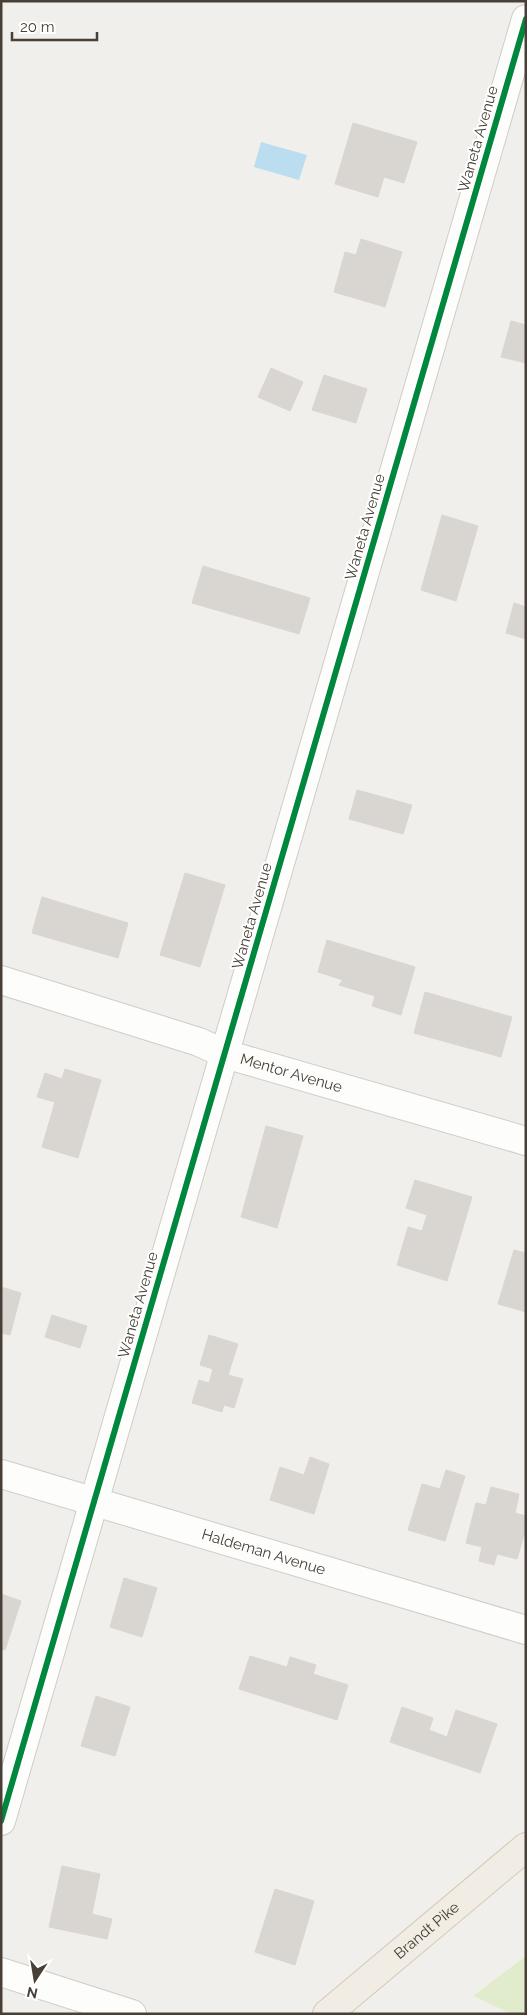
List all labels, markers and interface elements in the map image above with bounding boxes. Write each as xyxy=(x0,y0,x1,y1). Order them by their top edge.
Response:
scale bar xyxy=(12,10,98,42)
text: 20 m xyxy=(20,18,55,36)
street label: Waneta Avenue xyxy=(454,84,502,194)
street label: Waneta Avenue xyxy=(341,472,389,582)
street label: Waneta Avenue xyxy=(228,861,276,971)
street label: Mentor Avenue xyxy=(238,1050,344,1096)
street label: Waneta Avenue xyxy=(114,1250,162,1360)
street label: Haldeman Avenue xyxy=(200,1525,328,1579)
street label: Brandt Pike xyxy=(390,1898,463,1963)
north arrow xyxy=(10,1955,60,2005)
text: N xyxy=(25,1984,39,2002)

